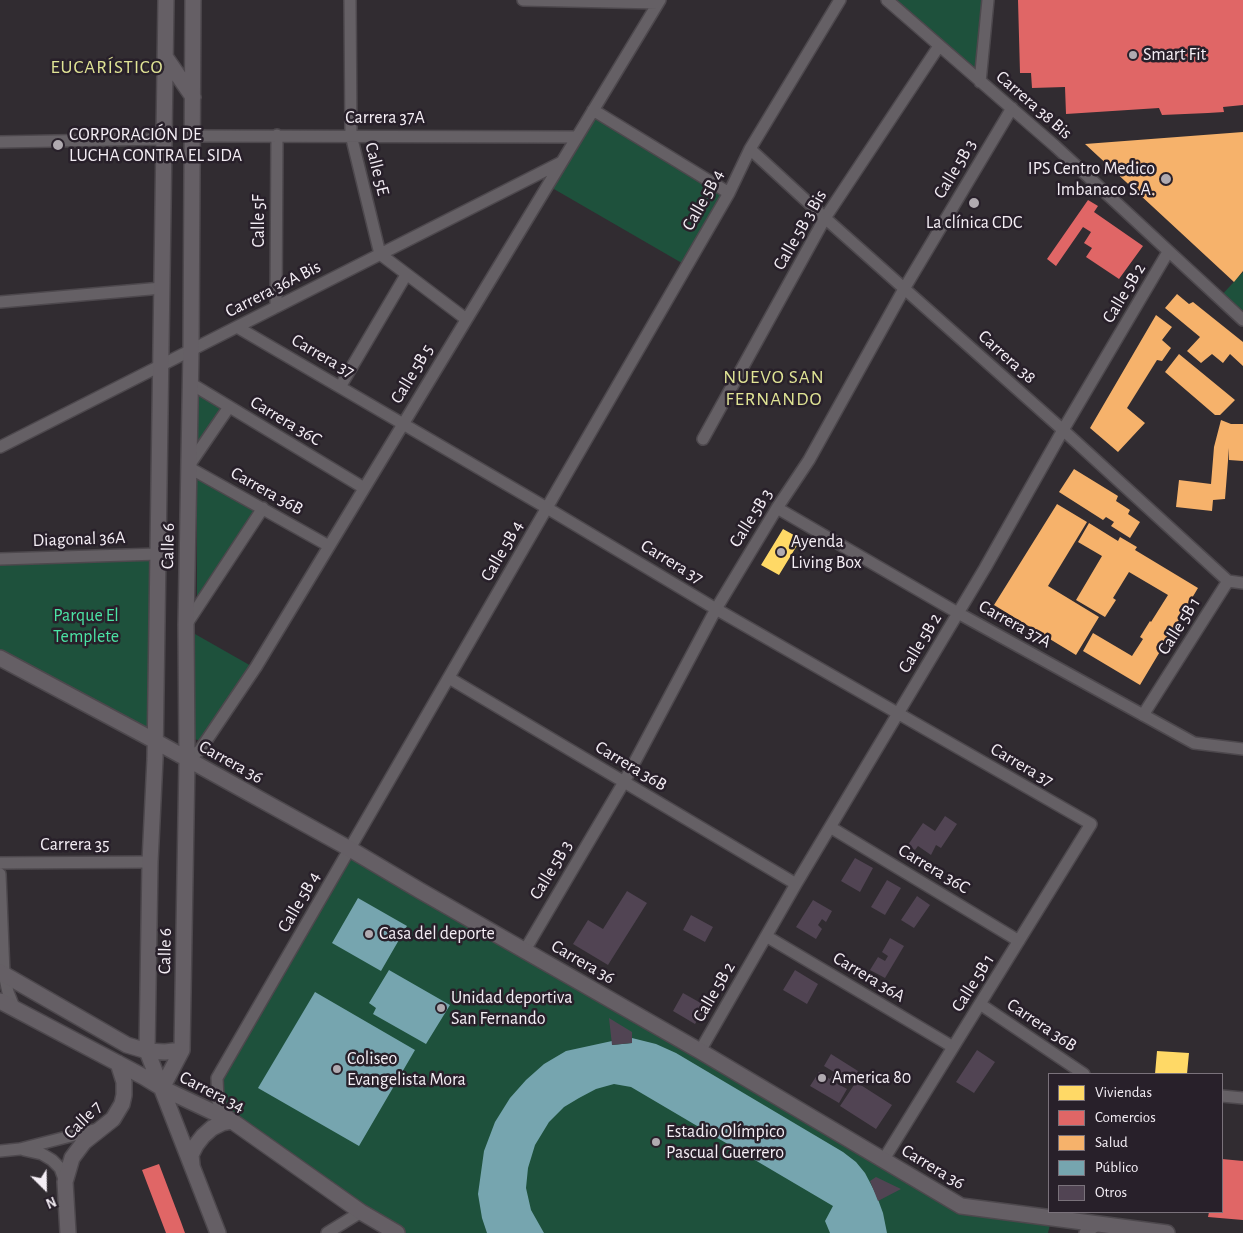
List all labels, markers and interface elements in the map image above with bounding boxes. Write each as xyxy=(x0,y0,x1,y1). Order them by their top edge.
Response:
place label: Smart Fit xyxy=(1143,44,1206,66)
marker: Smart Fit xyxy=(1127,49,1139,61)
district label: EUCARÍSTICO xyxy=(49,56,165,78)
street label: Carrera 38 Bis xyxy=(991,66,1077,144)
street label: Carrera 37A xyxy=(345,107,425,129)
place label: CORPORACIÓN DE LUCHA CONTRA EL SIDA xyxy=(69,124,242,166)
street label: Calle 5B 3 xyxy=(929,135,981,203)
marker: CORPORACIÓN DE LUCHA CONTRA EL SIDA xyxy=(51,138,65,152)
street label: Calle 5E xyxy=(360,140,394,198)
place label: IPS Centro Medico Imbanaco S.A. xyxy=(1028,158,1155,200)
street label: Calle 5B 4 xyxy=(677,166,729,234)
marker: IPS Centro Medico Imbanaco S.A. xyxy=(1159,172,1173,186)
street label: Calle 5B 3 Bis xyxy=(768,186,832,274)
street label: Calle 5F xyxy=(248,194,270,248)
marker: La clínica CDC xyxy=(967,196,981,210)
place label: La clínica CDC xyxy=(926,212,1022,234)
street label: Carrera 36A Bis xyxy=(222,256,324,322)
street label: Calle 5B 2 xyxy=(1098,259,1150,327)
street label: Carrera 38 xyxy=(974,325,1040,389)
street label: Carrera 37 xyxy=(288,329,358,383)
street label: Calle 5B 5 xyxy=(386,340,438,408)
district label: NUEVO SAN FERNANDO xyxy=(722,366,826,410)
street label: Carrera 36C xyxy=(246,391,326,451)
street label: Carrera 36B xyxy=(227,462,307,520)
street label: Calle 5B 3 xyxy=(725,485,777,551)
street label: Calle 5B 4 xyxy=(476,517,528,585)
street label: Calle 6 xyxy=(157,523,179,569)
street label: Diagonal 36A xyxy=(32,527,126,551)
place label: Ayenda Living Box xyxy=(791,531,862,574)
street label: Carrera 37 xyxy=(637,535,707,589)
marker: Ayenda Living Box xyxy=(775,546,787,558)
street label: Calle 5B 1 xyxy=(1153,593,1205,659)
street label: Carrera 37A xyxy=(975,595,1055,653)
park label: Parque El Templete xyxy=(53,605,119,648)
street label: Calle 5B 2 xyxy=(894,609,946,677)
street label: Carrera 36 xyxy=(195,736,267,788)
street label: Carrera 36B xyxy=(591,736,671,796)
street label: Carrera 37 xyxy=(987,738,1057,792)
street label: Carrera 35 xyxy=(40,834,110,856)
street label: Calle 5B 3 xyxy=(525,836,577,904)
street label: Carrera 36C xyxy=(894,839,974,899)
street label: Calle 5B 4 xyxy=(273,868,325,936)
place label: Casa del deporte xyxy=(379,923,495,945)
street label: Calle 6 xyxy=(154,928,176,974)
marker: Casa del deporte xyxy=(363,928,375,940)
street label: Carrera 36 xyxy=(547,935,619,989)
street label: Carrera 36A xyxy=(829,947,909,1007)
street label: Calle 5B 1 xyxy=(947,950,999,1016)
street label: Calle 5B 2 xyxy=(688,958,740,1026)
place label: Unidad deportiva San Fernando xyxy=(451,987,572,1030)
street label: Carrera 36B xyxy=(1003,994,1081,1056)
marker: Unidad deportiva San Fernando xyxy=(435,1002,447,1014)
place label: Coliseo Evangelista Mora xyxy=(347,1048,466,1090)
marker: Coliseo Evangelista Mora xyxy=(331,1063,343,1075)
street label: Carrera 34 xyxy=(176,1066,248,1118)
place label: America 80 xyxy=(832,1067,911,1089)
marker: America 80 xyxy=(816,1072,828,1084)
legend xyxy=(1048,1073,1223,1213)
text: Viviendas xyxy=(1095,1085,1152,1100)
street label: Calle 7 xyxy=(59,1096,107,1144)
text: Comercios xyxy=(1095,1110,1156,1125)
place label: Estadio Olímpico Pascual Guerrero xyxy=(666,1121,785,1164)
text: Salud xyxy=(1095,1135,1128,1150)
marker: Estadio Olímpico Pascual Guerrero xyxy=(650,1136,662,1148)
street label: Carrera 36 xyxy=(897,1140,969,1194)
text: Público xyxy=(1095,1160,1138,1175)
north arrow xyxy=(20,1163,70,1213)
text: Otros xyxy=(1095,1185,1127,1200)
text: N xyxy=(44,1193,58,1210)

